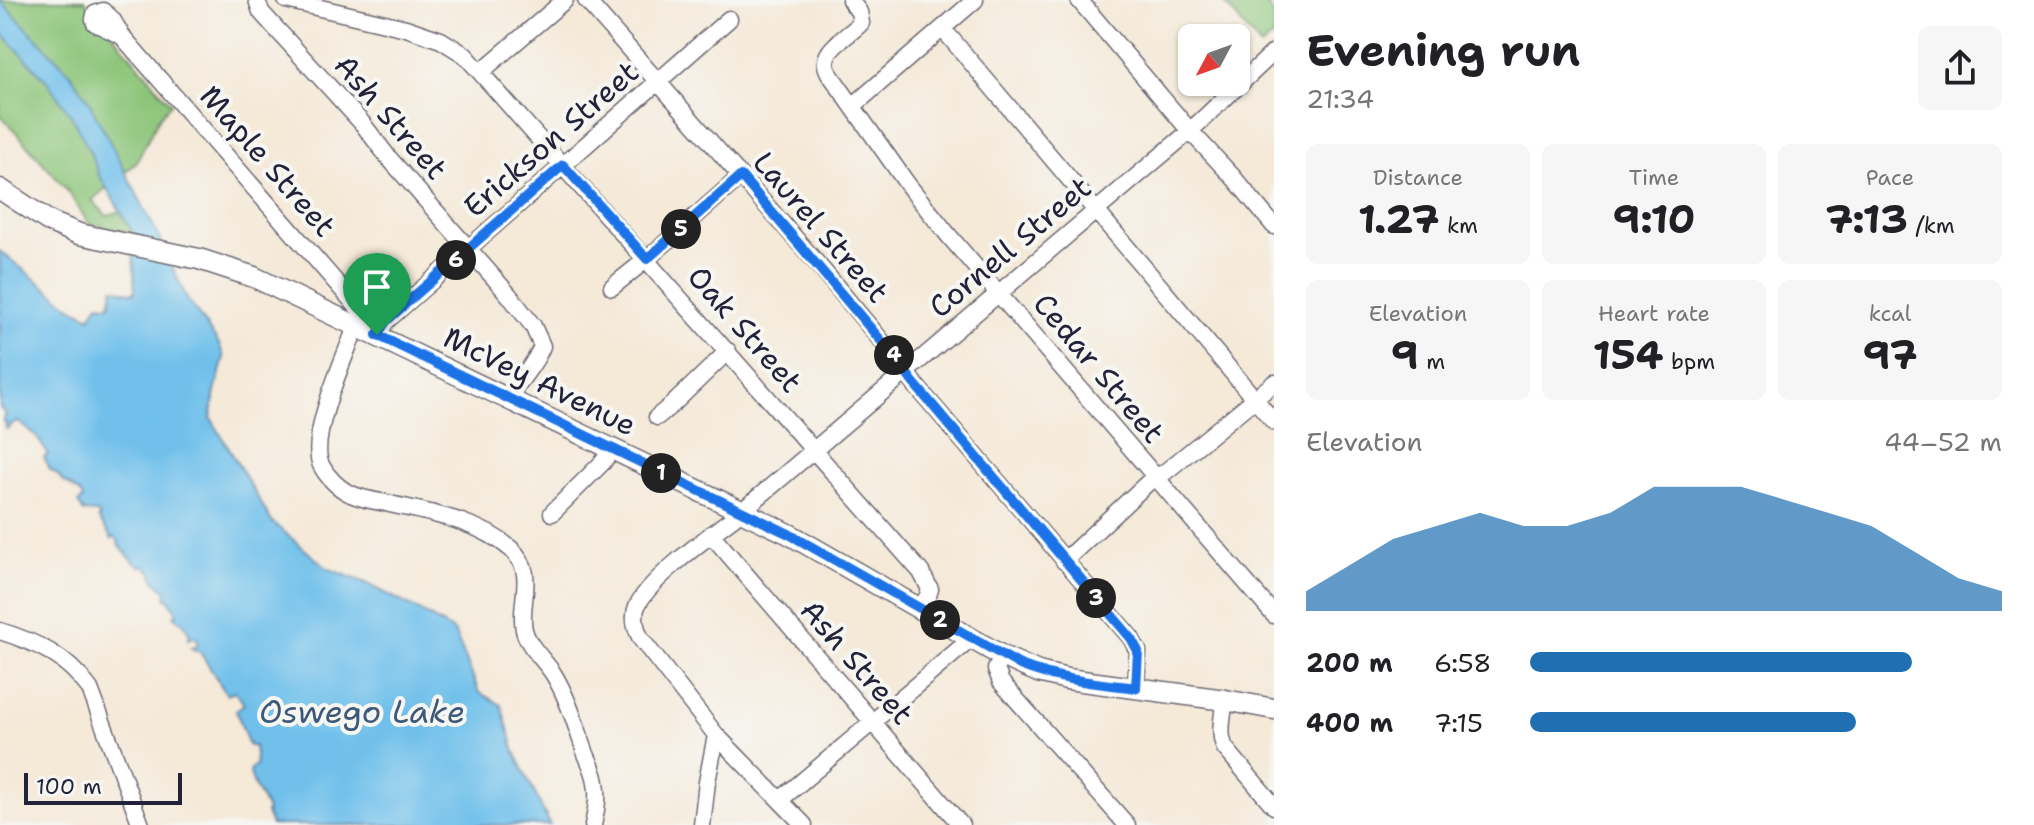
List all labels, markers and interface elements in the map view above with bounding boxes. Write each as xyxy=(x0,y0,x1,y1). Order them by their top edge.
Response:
text: Evening run xyxy=(1306,21,1580,80)
north arrow xyxy=(1178,24,1250,96)
map controls xyxy=(1178,24,1250,96)
button: share xyxy=(1918,26,2002,110)
street label: Ash Street xyxy=(325,46,457,188)
street label: Erickson Street xyxy=(455,52,647,226)
street label: Maple Street xyxy=(191,76,345,246)
text: 21:34 xyxy=(1306,81,1374,116)
street label: Laurel Street xyxy=(744,143,898,311)
text: Distance xyxy=(1373,163,1463,192)
text: Time xyxy=(1629,163,1679,192)
text: Pace xyxy=(1866,163,1914,192)
street label: Cornell Street xyxy=(920,167,1100,327)
text: 1.27 xyxy=(1358,192,1439,246)
text: 9:10 xyxy=(1613,192,1695,246)
text: 7:13 xyxy=(1825,192,1908,246)
pin: 5 xyxy=(661,209,701,249)
text: km xyxy=(1439,211,1478,240)
text: /km xyxy=(1908,211,1955,240)
text: 5 xyxy=(674,214,688,243)
pin: 6 xyxy=(436,240,476,280)
text: 6 xyxy=(448,245,464,274)
pin xyxy=(343,253,411,335)
street label: Oak Street xyxy=(678,257,812,401)
icon: arrive xyxy=(355,265,399,309)
street label: Cedar Street xyxy=(1024,284,1174,452)
text: Elevation xyxy=(1369,299,1467,328)
text: Heart rate xyxy=(1598,299,1710,328)
text: kcal xyxy=(1869,299,1911,328)
street label: McVey Avenue xyxy=(437,317,643,445)
text: 9 xyxy=(1391,328,1419,382)
text: 154 xyxy=(1593,328,1664,382)
text: 97 xyxy=(1862,328,1918,382)
pin: 4 xyxy=(874,335,914,375)
text: 4 xyxy=(886,340,902,369)
text: m xyxy=(1419,347,1445,376)
text: bpm xyxy=(1664,347,1715,376)
text: Elevation xyxy=(1306,424,1422,459)
text: 44–52 m xyxy=(1884,424,2002,459)
pin: 1 xyxy=(641,453,681,493)
text: 1 xyxy=(656,458,666,487)
pin: 3 xyxy=(1076,578,1116,618)
text: 3 xyxy=(1088,583,1104,612)
street label: Ash Street xyxy=(791,591,923,733)
pin: 2 xyxy=(920,600,960,640)
text: 2 xyxy=(932,605,948,634)
text: 200 m xyxy=(1306,645,1393,680)
text: 6:58 xyxy=(1434,645,1491,680)
water label: Oswego Lake xyxy=(259,690,465,733)
text: 400 m xyxy=(1306,705,1393,740)
text: 7:15 xyxy=(1434,705,1483,740)
scale bar xyxy=(24,769,182,805)
text: 100 m xyxy=(36,772,102,801)

